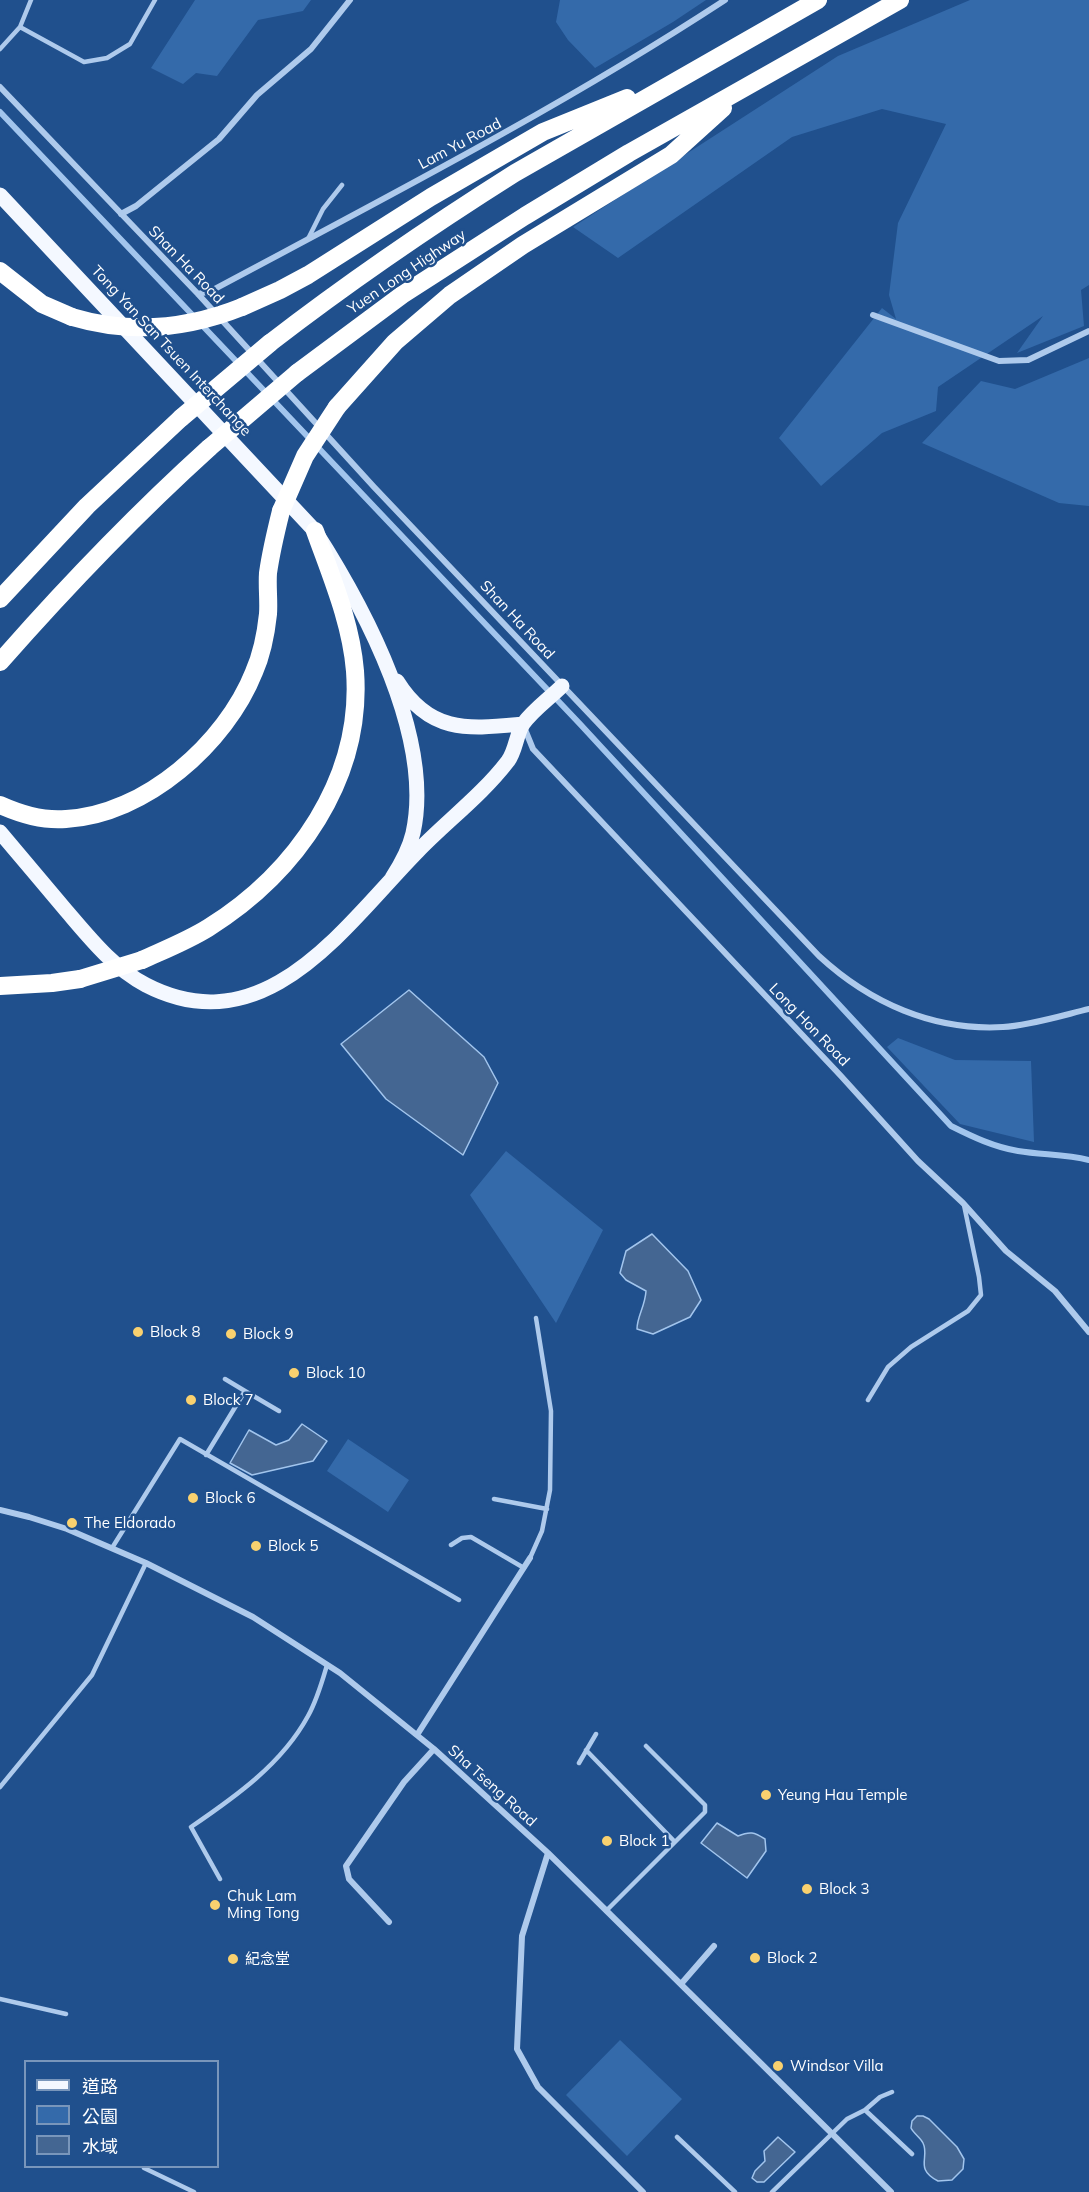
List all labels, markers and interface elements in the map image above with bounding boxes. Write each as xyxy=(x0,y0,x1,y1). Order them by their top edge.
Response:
street label: Lam Yu Road xyxy=(415,115,505,173)
street label: Shan Ha Road xyxy=(144,222,228,308)
street label: Yuen Long Highway xyxy=(345,226,469,318)
street label: Tong Yan San Tsuen Interchange xyxy=(87,262,255,440)
street label: Shan Ha Road xyxy=(476,577,558,663)
street label: Long Hon Road xyxy=(765,980,853,1070)
place label: Block 8 xyxy=(150,1323,200,1341)
marker: Block 8 xyxy=(131,1325,145,1339)
place label: Block 9 xyxy=(243,1325,293,1343)
marker: Block 9 xyxy=(224,1327,238,1341)
place label: Block 10 xyxy=(306,1364,365,1382)
marker: Block 10 xyxy=(287,1366,301,1380)
place label: Block 7 xyxy=(203,1391,253,1409)
marker: Block 7 xyxy=(184,1393,198,1407)
place label: Block 6 xyxy=(205,1489,255,1507)
marker: Block 6 xyxy=(186,1491,200,1505)
place label: The Eldorado xyxy=(84,1514,176,1532)
marker: The Eldorado xyxy=(65,1516,79,1530)
place label: Block 5 xyxy=(268,1537,318,1555)
marker: Block 5 xyxy=(249,1539,263,1553)
street label: Sha Tseng Road xyxy=(444,1741,540,1831)
place label: Yeung Hau Temple xyxy=(778,1786,908,1804)
marker: Yeung Hau Temple xyxy=(759,1788,773,1802)
place label: Block 1 xyxy=(619,1832,669,1850)
marker: Block 1 xyxy=(600,1834,614,1848)
place label: Block 3 xyxy=(819,1880,869,1898)
marker: Block 3 xyxy=(800,1882,814,1896)
place label: Chuk Lam Ming Tong xyxy=(227,1887,300,1922)
marker: Chuk Lam Ming Tong xyxy=(208,1898,222,1912)
place label: Block 2 xyxy=(767,1949,817,1967)
place label: 紀念堂 xyxy=(245,1950,290,1968)
marker: Block 2 xyxy=(748,1951,762,1965)
marker: 紀念堂 xyxy=(226,1952,240,1966)
place label: Windsor Villa xyxy=(790,2057,884,2075)
marker: Windsor Villa xyxy=(771,2059,785,2073)
legend xyxy=(24,2060,219,2168)
text: 道路 xyxy=(82,2075,118,2098)
text: 公園 xyxy=(82,2105,118,2128)
text: 水域 xyxy=(82,2135,118,2158)

